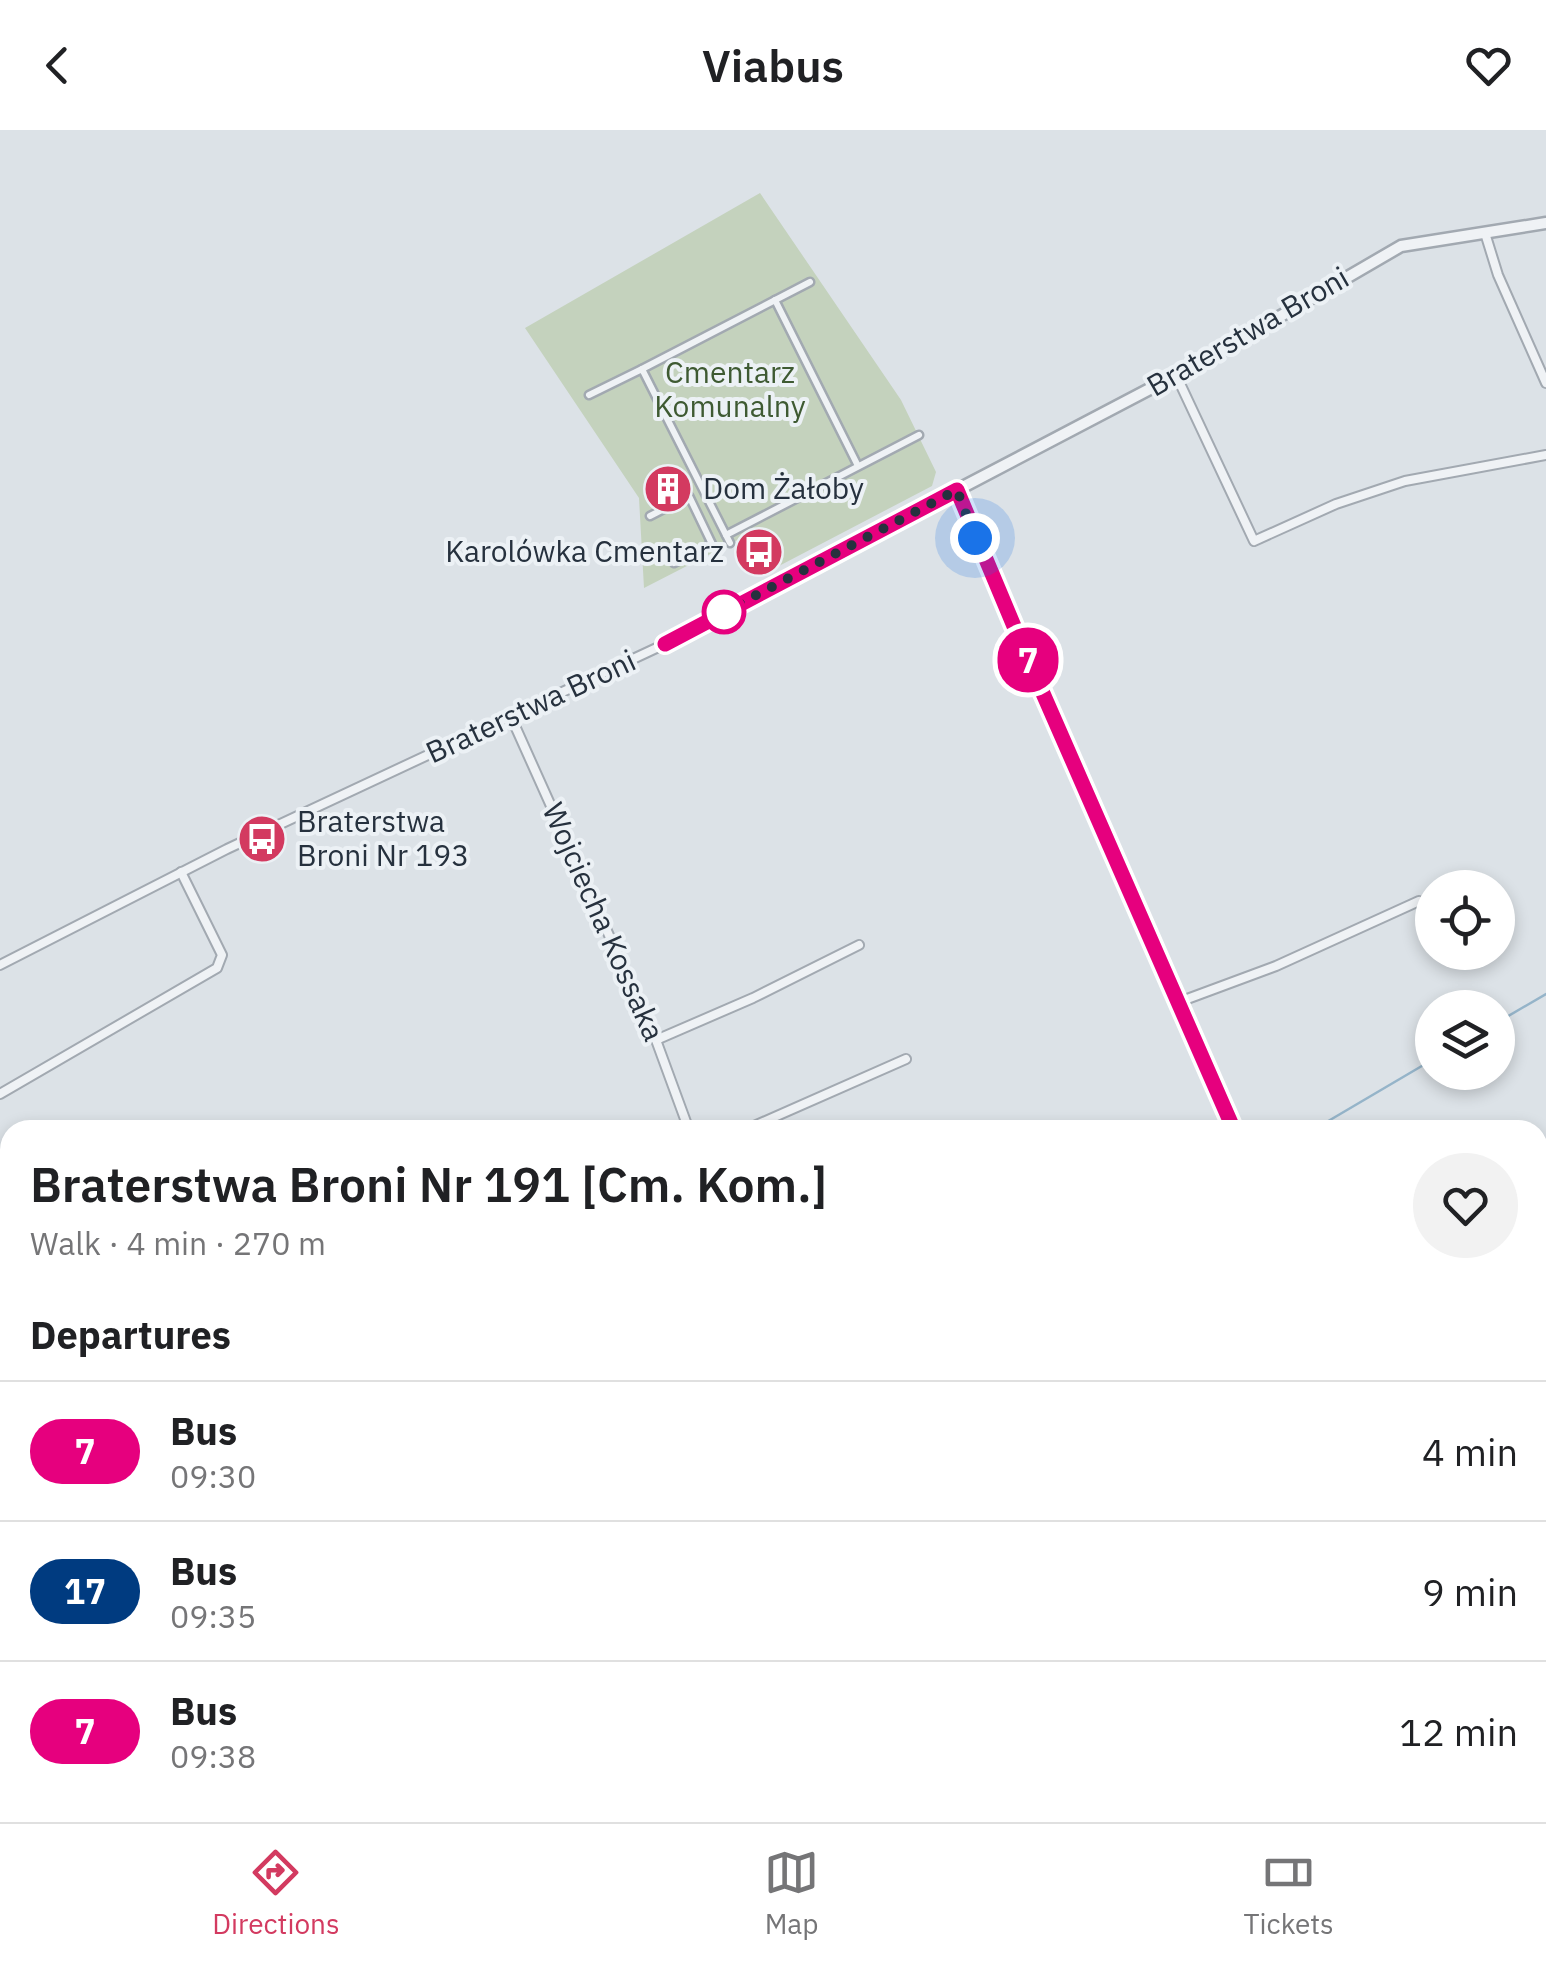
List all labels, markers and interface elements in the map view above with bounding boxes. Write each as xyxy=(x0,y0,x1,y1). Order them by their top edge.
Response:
text: Viabus xyxy=(702,36,844,94)
icon: back xyxy=(30,38,85,93)
icon: heart xyxy=(1461,38,1516,93)
street label: Braterstwa Broni xyxy=(1139,257,1355,404)
park label: Cmentarz Komunalny xyxy=(654,352,806,425)
building icon: Dom Żałoby xyxy=(642,463,694,515)
place label: Dom Żałoby xyxy=(703,468,864,507)
your location xyxy=(950,513,1000,563)
bus stop icon: Karolówka Cmentarz xyxy=(733,526,785,578)
place label: Karolówka Cmentarz xyxy=(445,531,724,570)
unlabelled marker xyxy=(703,591,745,633)
line badge: 7 xyxy=(996,628,1060,692)
text: 7 xyxy=(1017,637,1039,683)
street label: Braterstwa Broni xyxy=(419,640,641,771)
street label: Wojciecha Kossaka xyxy=(534,796,674,1047)
place label: Braterstwa Broni Nr 193 xyxy=(297,801,469,874)
bus stop icon: Braterstwa Broni Nr 193 xyxy=(236,813,288,865)
map controls xyxy=(1415,870,1515,1090)
button: locate xyxy=(1415,870,1515,970)
button: layers xyxy=(1415,990,1515,1090)
text: Braterstwa Broni Nr 191 [Cm. Kom.] xyxy=(30,1153,827,1215)
button: heart xyxy=(1413,1153,1518,1258)
text: Walk · 4 min · 270 m xyxy=(30,1222,326,1264)
text: Departures xyxy=(30,1310,231,1359)
text: Bus xyxy=(170,1406,237,1455)
text: 4 min xyxy=(1422,1427,1518,1476)
text: 7 xyxy=(74,1428,96,1474)
text: 09:30 xyxy=(170,1455,256,1497)
text: Bus xyxy=(170,1546,237,1595)
text: 9 min xyxy=(1422,1567,1518,1616)
text: 17 xyxy=(64,1568,106,1614)
text: 09:35 xyxy=(170,1595,256,1637)
text: Bus xyxy=(170,1686,237,1735)
text: 12 min xyxy=(1399,1707,1518,1756)
text: 7 xyxy=(74,1708,96,1754)
text: 09:38 xyxy=(170,1735,256,1777)
tab: Directions xyxy=(212,1845,340,1942)
tab: Map xyxy=(764,1845,819,1942)
tab: Tickets xyxy=(1244,1845,1334,1942)

